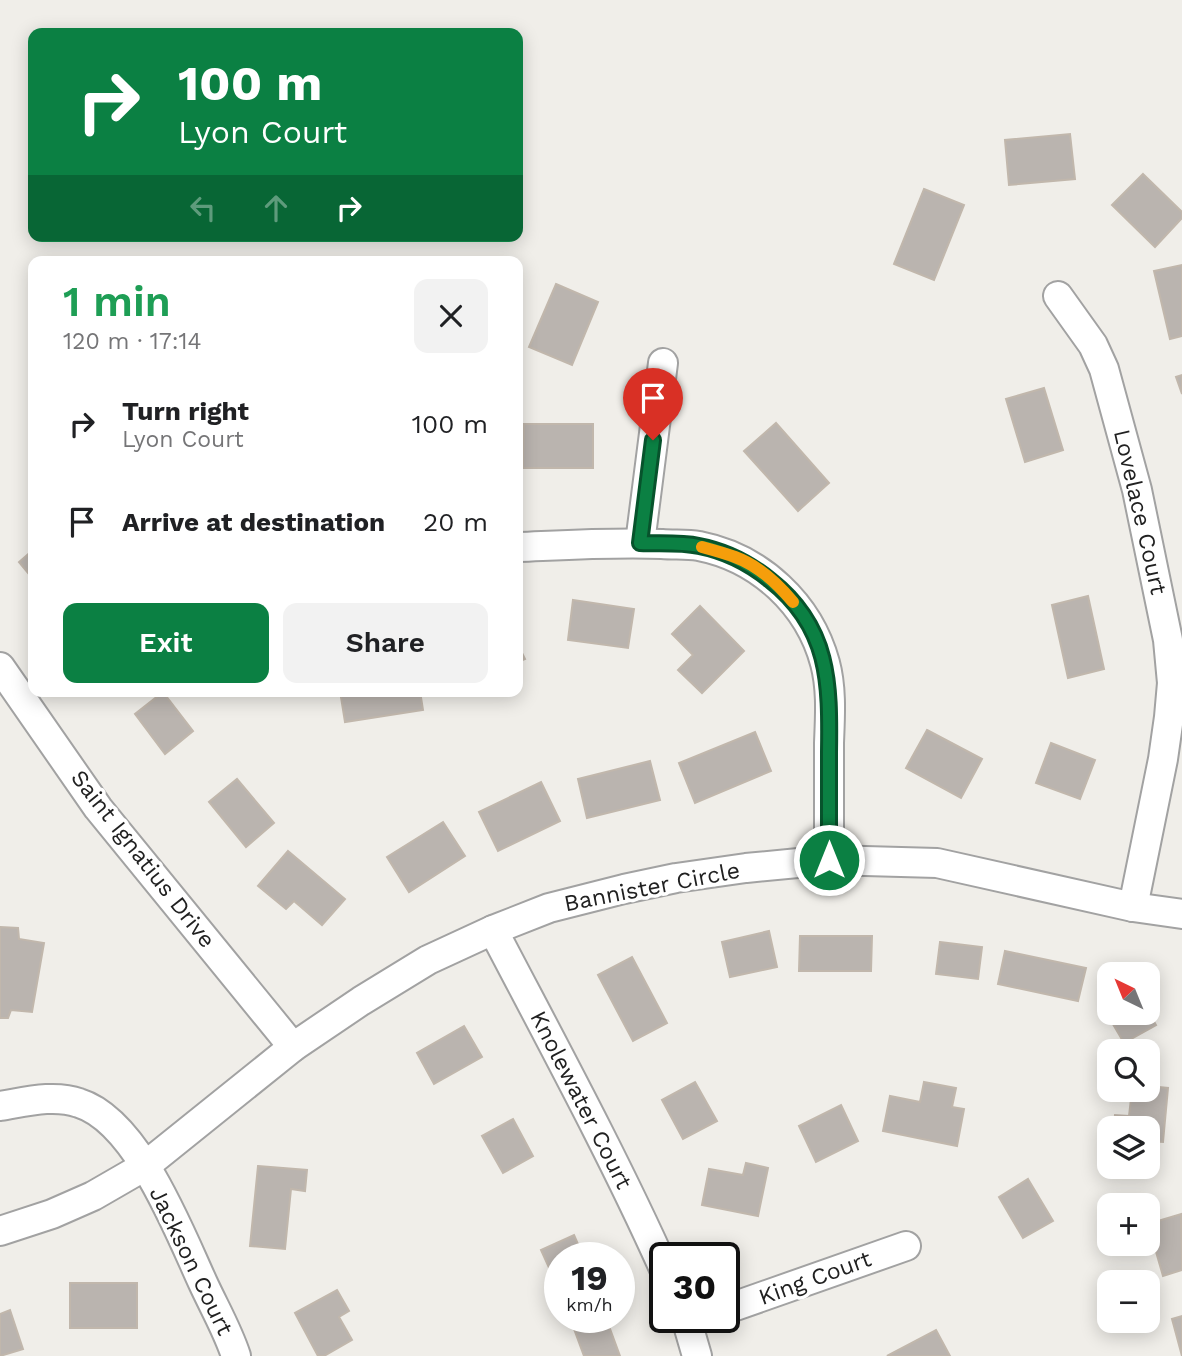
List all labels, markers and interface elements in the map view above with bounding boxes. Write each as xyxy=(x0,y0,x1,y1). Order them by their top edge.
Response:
text: 100 m xyxy=(178,54,322,112)
icon: right xyxy=(63,56,154,147)
text: Lyon Court xyxy=(178,113,347,151)
icon: left xyxy=(184,189,222,227)
icon: ahead xyxy=(257,189,295,227)
icon: right xyxy=(330,189,368,227)
text: 1 min xyxy=(63,277,171,326)
button: close xyxy=(414,279,488,353)
text: 120 m · 17:14 xyxy=(63,328,202,355)
pin xyxy=(623,368,683,440)
icon: arrive xyxy=(634,379,672,417)
text: Turn right xyxy=(122,396,249,426)
icon: right xyxy=(63,405,101,443)
text: 100 m xyxy=(412,409,488,439)
text: Lyon Court xyxy=(122,426,244,453)
street label: Lovelace Court xyxy=(1108,427,1172,598)
icon: arrive xyxy=(63,503,101,541)
text: Arrive at destination xyxy=(122,507,385,537)
text: 20 m xyxy=(423,507,488,537)
button: Exit xyxy=(63,603,269,683)
button: Share xyxy=(283,603,488,683)
street label: Saint Ignatius Drive xyxy=(65,765,221,953)
position arrow xyxy=(792,823,866,897)
street label: Bannister Circle xyxy=(562,857,742,917)
north arrow xyxy=(1097,962,1160,1026)
map controls xyxy=(1097,962,1160,1333)
street label: Knolewater Court xyxy=(524,1006,638,1194)
button: search xyxy=(1097,1039,1160,1102)
button: layers xyxy=(1097,1116,1160,1179)
street label: Jackson Court xyxy=(143,1183,239,1340)
button: + xyxy=(1097,1193,1160,1256)
speed limit sign: 30 xyxy=(649,1242,740,1333)
street label: King Court xyxy=(755,1245,875,1311)
text: 19 xyxy=(571,1257,608,1299)
button: − xyxy=(1097,1270,1160,1333)
text: km/h xyxy=(566,1294,613,1315)

